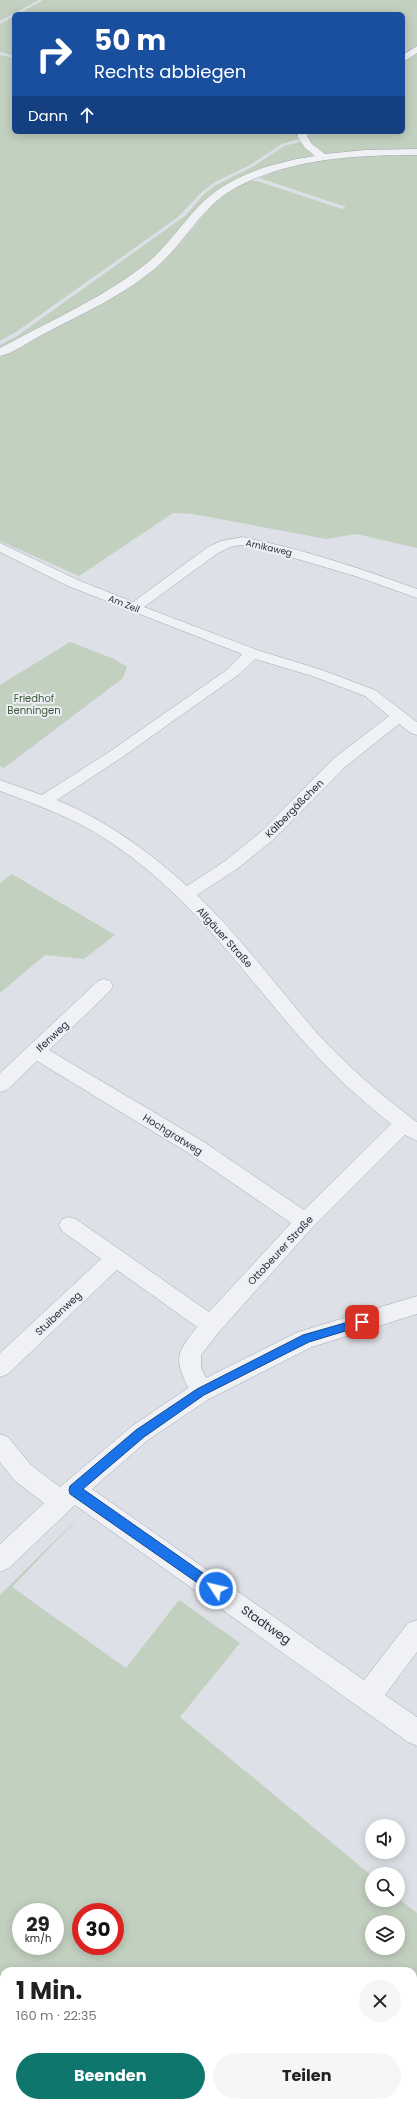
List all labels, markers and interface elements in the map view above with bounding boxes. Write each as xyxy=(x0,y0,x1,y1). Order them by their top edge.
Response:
text: 50 m xyxy=(94,21,166,60)
icon: right xyxy=(28,28,80,80)
text: Rechts abbiegen xyxy=(94,59,246,84)
icon: ahead xyxy=(76,104,98,126)
text: Dann xyxy=(28,105,68,126)
street label: Arnikaweg xyxy=(245,537,293,559)
street label: Am Zeil xyxy=(107,592,141,616)
park label: Friedhof Benningen xyxy=(7,691,61,718)
street label: Kälbergäßchen xyxy=(262,776,327,841)
street label: Allgäuer Straße xyxy=(193,904,256,971)
street label: Ifenweg xyxy=(33,1017,72,1055)
street label: Hochgratweg xyxy=(140,1110,205,1159)
street label: Ottobeurer Straße xyxy=(244,1212,317,1288)
street label: Stuibenweg xyxy=(32,1288,85,1339)
pin xyxy=(345,1305,379,1339)
icon: arrive xyxy=(351,1311,373,1333)
position arrow xyxy=(195,1568,237,1610)
street label: Stadtweg xyxy=(238,1601,295,1648)
map controls xyxy=(365,1819,405,1955)
button: sound xyxy=(365,1819,405,1859)
button: search xyxy=(365,1867,405,1907)
speed limit sign: 30 xyxy=(72,1903,124,1955)
text: 29 xyxy=(26,1910,50,1938)
button: layers xyxy=(365,1915,405,1955)
text: km/h xyxy=(25,1931,51,1946)
text: 1 Min. xyxy=(16,1974,82,2007)
button: close xyxy=(359,1980,401,2022)
text: 160 m · 22:35 xyxy=(16,2006,97,2025)
button: Beenden xyxy=(16,2053,205,2099)
button: Teilen xyxy=(213,2053,401,2099)

